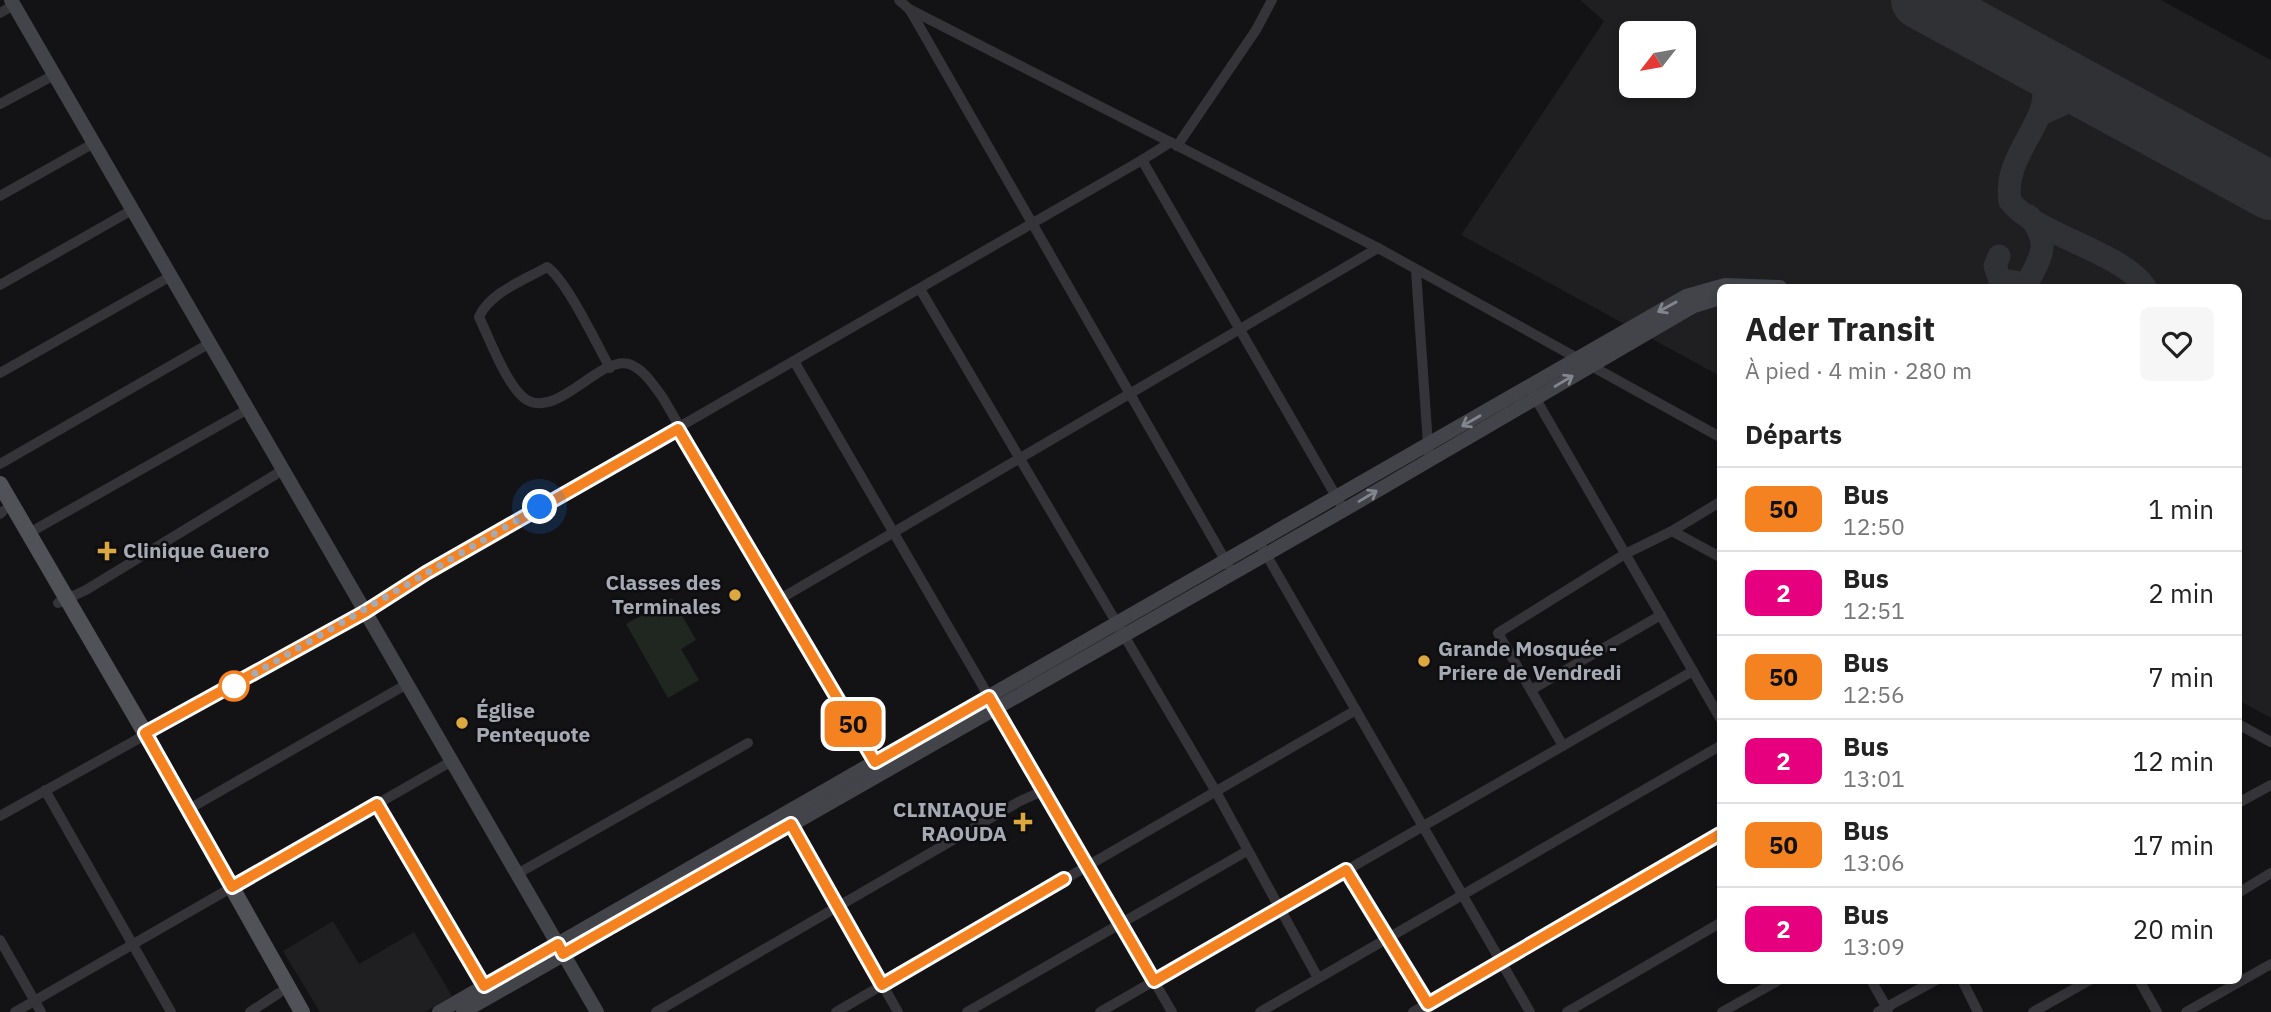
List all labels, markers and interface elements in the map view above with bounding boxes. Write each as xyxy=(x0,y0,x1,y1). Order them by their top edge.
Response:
north arrow xyxy=(1619,21,1696,98)
map controls xyxy=(1619,21,1696,98)
one-way arrow xyxy=(1658,300,1678,314)
text: Ader Transit xyxy=(1745,307,1935,350)
button: heart xyxy=(2140,307,2214,381)
text: À pied · 4 min · 280 m xyxy=(1745,355,1972,385)
one-way arrow xyxy=(1554,374,1574,388)
one-way arrow xyxy=(1461,414,1481,428)
text: Départs xyxy=(1745,417,1842,451)
text: Bus xyxy=(1843,477,1889,511)
one-way arrow xyxy=(1357,488,1377,502)
your location xyxy=(522,489,557,524)
text: 1 min xyxy=(2148,492,2214,526)
text: 50 xyxy=(1769,493,1798,525)
text: 12:50 xyxy=(1843,511,1905,541)
place label: Clinique Guero xyxy=(123,536,269,564)
marker: Clinique Guero xyxy=(97,541,117,561)
text: Bus xyxy=(1843,561,1889,595)
place label: Classes des Terminales xyxy=(606,568,721,620)
text: 2 min xyxy=(2148,576,2214,610)
text: 2 xyxy=(1776,577,1791,609)
marker: Classes des Terminales xyxy=(727,587,743,603)
text: 12:51 xyxy=(1843,595,1905,625)
place label: Grande Mosquée - Priere de Vendredi xyxy=(1438,634,1621,686)
text: Bus xyxy=(1843,645,1889,679)
marker: Grande Mosquée - Priere de Vendredi xyxy=(1416,653,1432,669)
text: 7 min xyxy=(2148,660,2214,694)
text: 50 xyxy=(1769,661,1798,693)
unlabelled marker xyxy=(219,671,249,701)
text: 12:56 xyxy=(1843,679,1905,709)
place label: Église Pentequote xyxy=(476,696,590,748)
line badge: 50 xyxy=(822,701,884,747)
text: 50 xyxy=(839,708,867,740)
marker: Église Pentequote xyxy=(454,715,470,731)
text: Bus xyxy=(1843,729,1889,763)
text: 12 min xyxy=(2133,744,2214,778)
text: 2 xyxy=(1776,745,1791,777)
text: 13:01 xyxy=(1843,763,1905,793)
place label: CLINIAQUE RAOUDA xyxy=(893,795,1007,847)
marker: CLINIAQUE RAOUDA xyxy=(1013,812,1033,832)
text: Bus xyxy=(1843,813,1889,847)
text: 17 min xyxy=(2133,828,2214,862)
text: 50 xyxy=(1769,829,1798,861)
text: 13:06 xyxy=(1843,847,1905,877)
text: Bus xyxy=(1843,897,1889,931)
text: 20 min xyxy=(2133,912,2214,946)
text: 2 xyxy=(1776,913,1791,945)
text: 13:09 xyxy=(1843,931,1905,961)

